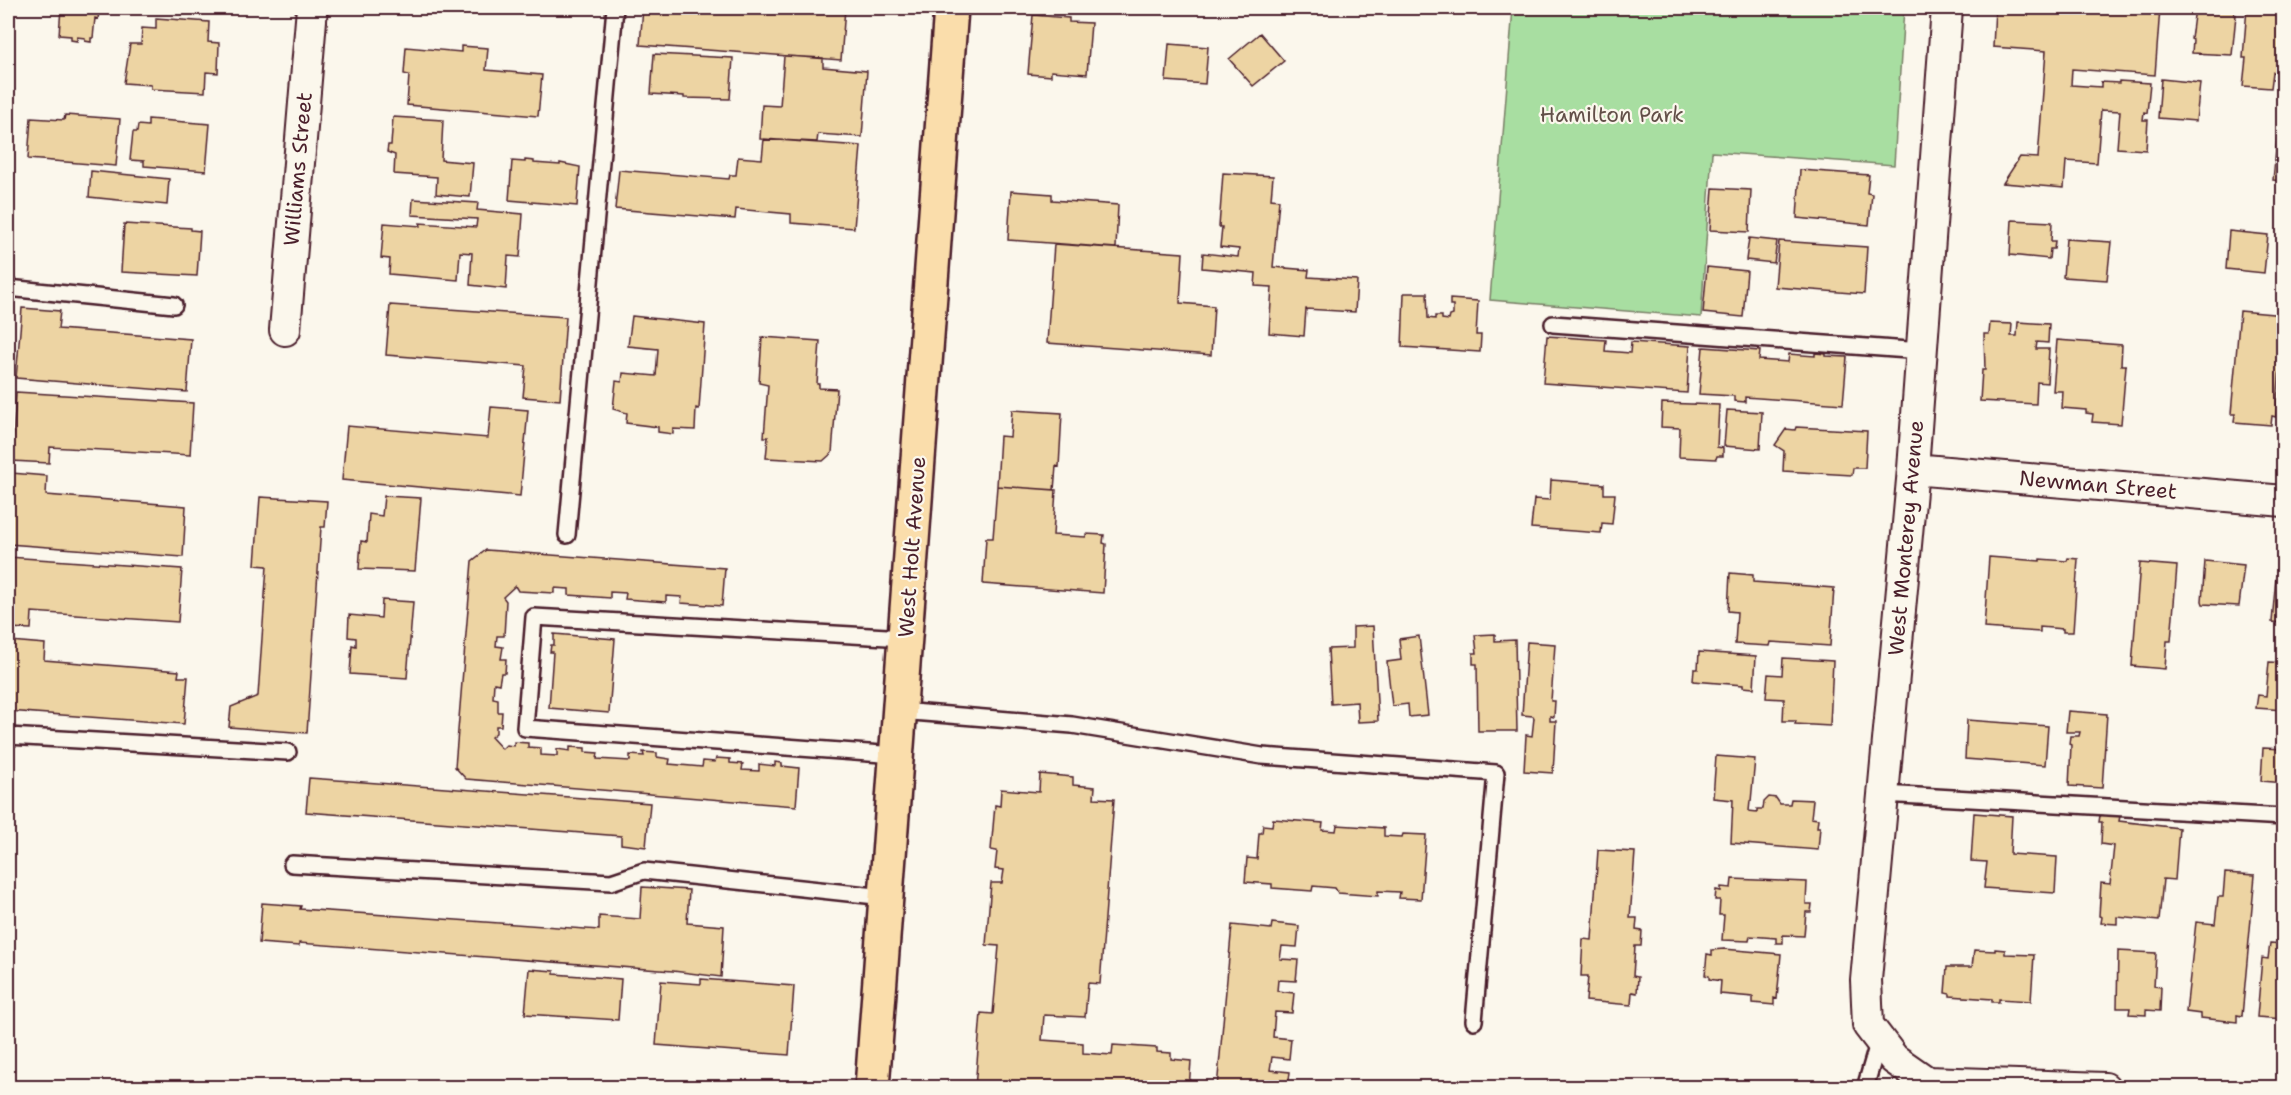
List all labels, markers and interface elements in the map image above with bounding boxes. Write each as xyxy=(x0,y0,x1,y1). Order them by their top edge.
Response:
street label: Williams Street xyxy=(277,91,319,247)
park label: Hamilton Park xyxy=(1540,101,1684,129)
street label: West Monterey Avenue xyxy=(1882,419,1930,657)
street label: West Holt Avenue xyxy=(892,455,932,639)
street label: Newman Street xyxy=(2018,464,2178,506)

